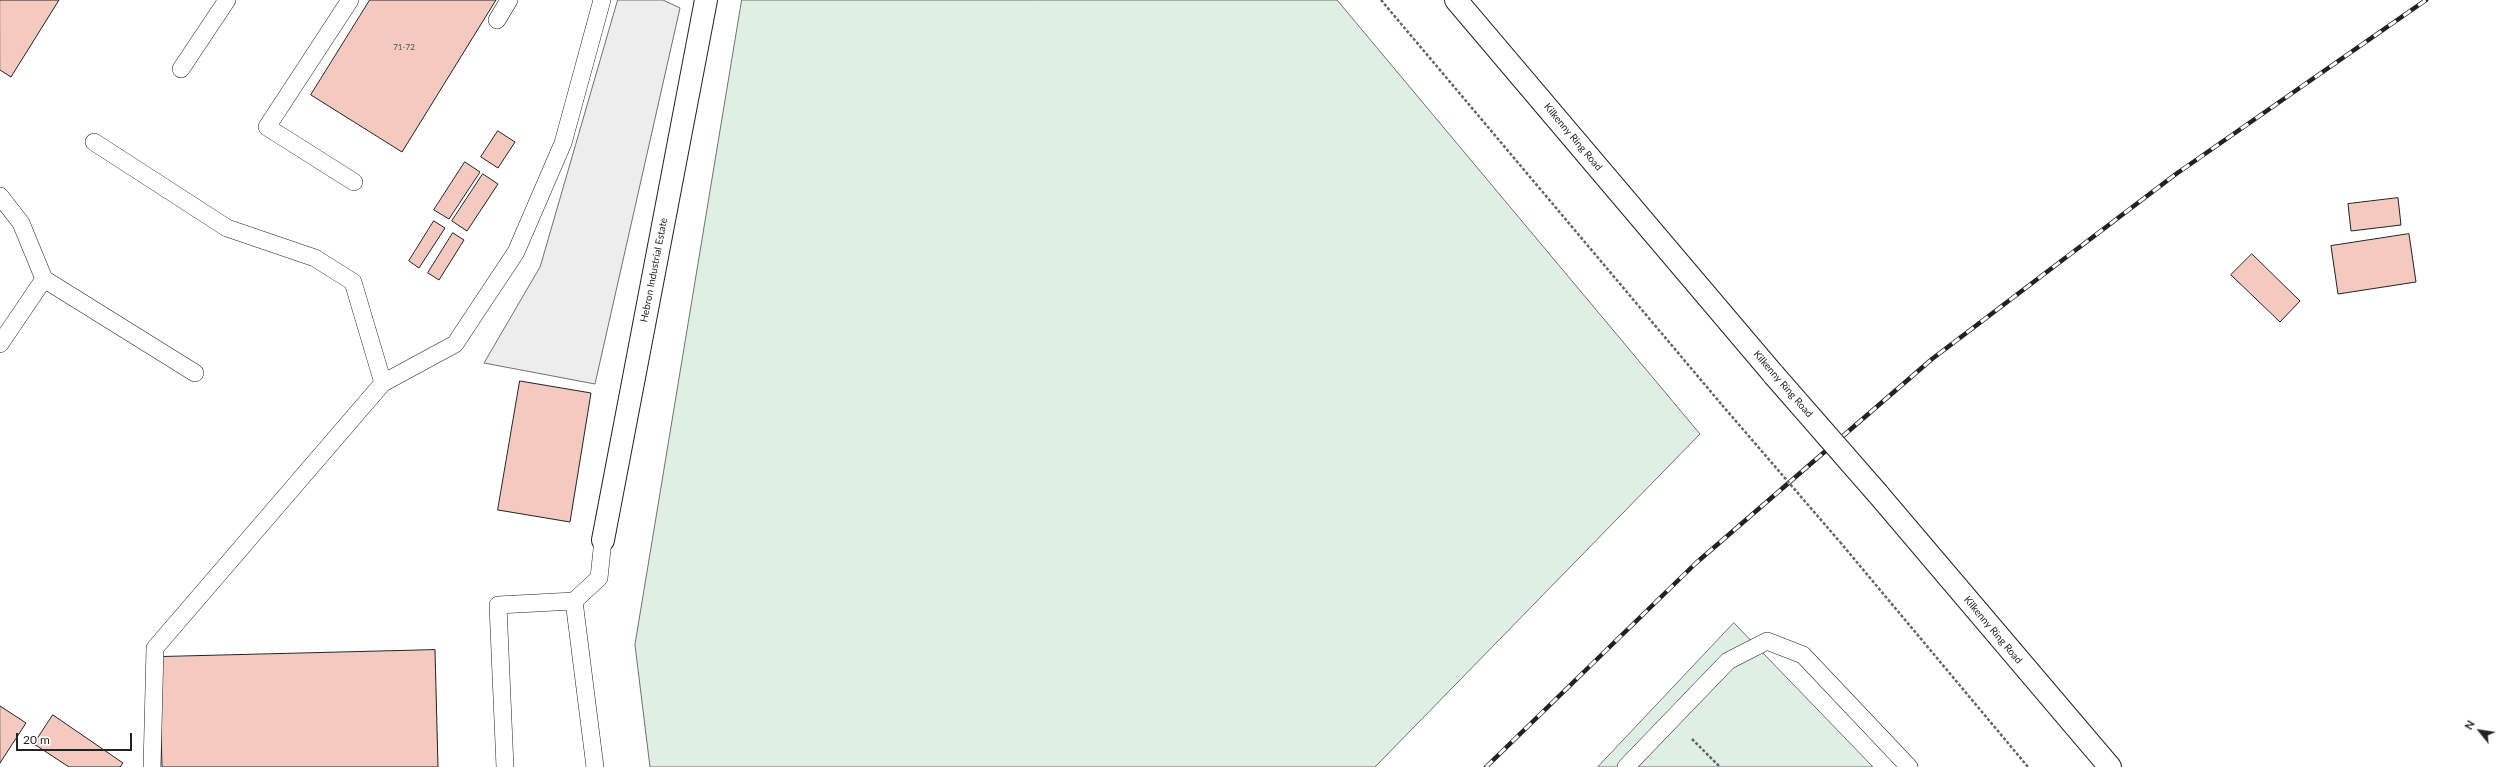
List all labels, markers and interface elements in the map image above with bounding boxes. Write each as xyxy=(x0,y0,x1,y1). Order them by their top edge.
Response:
house number: 71-72 xyxy=(393,42,415,52)
street label: Kilkenny Ring Road xyxy=(1541,101,1605,173)
street label: Hebron Industrial Estate xyxy=(638,217,670,323)
street label: Kilkenny Ring Road xyxy=(1751,348,1815,420)
street label: Kilkenny Ring Road xyxy=(1961,594,2025,666)
north arrow xyxy=(2460,711,2500,751)
text: N xyxy=(2461,718,2477,732)
scale bar xyxy=(18,725,134,751)
text: 20 m xyxy=(23,732,50,747)

